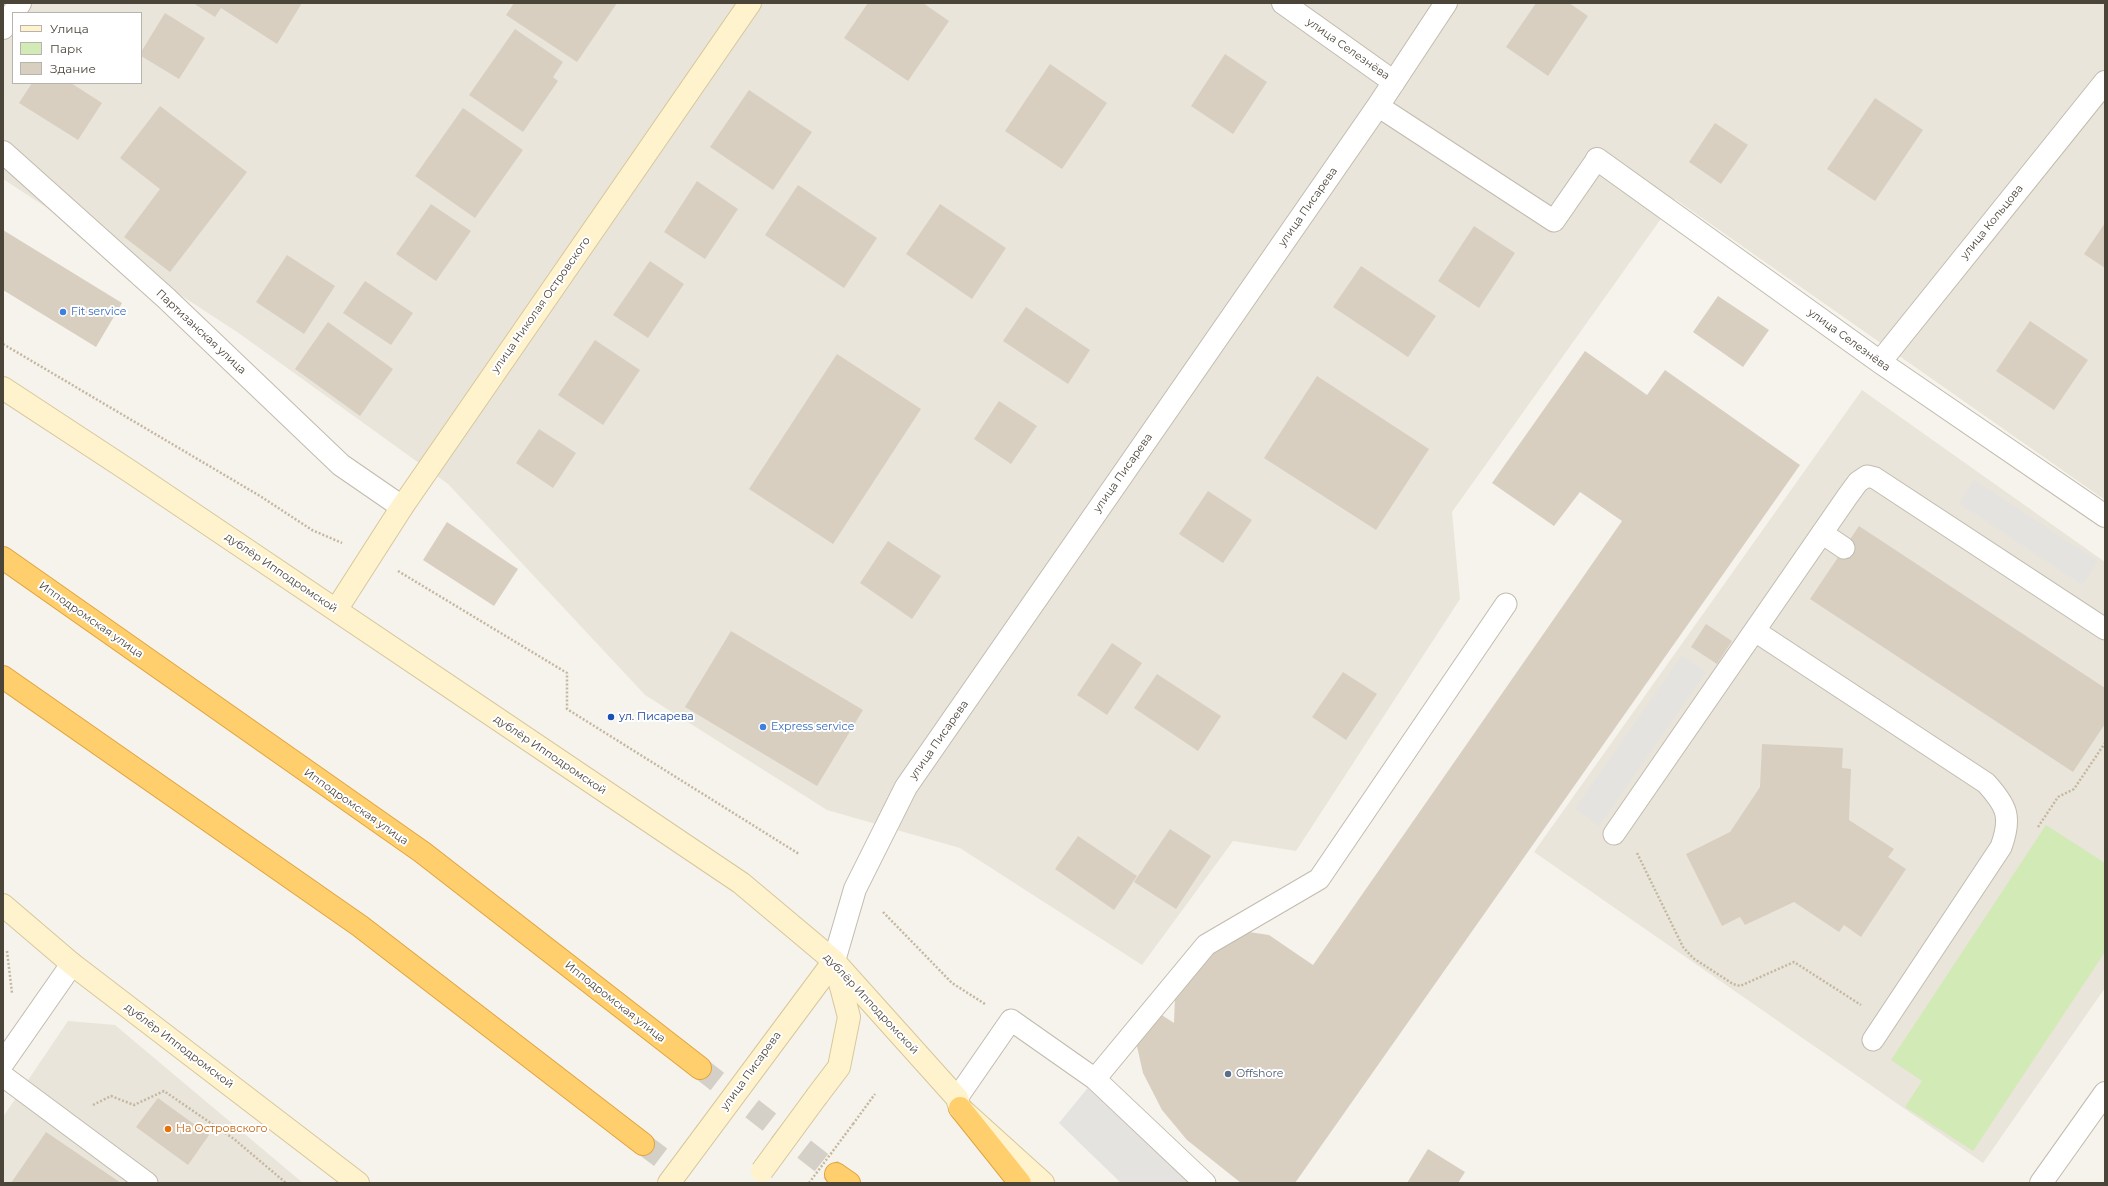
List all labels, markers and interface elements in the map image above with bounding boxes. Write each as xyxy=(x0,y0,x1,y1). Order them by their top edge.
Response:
legend xyxy=(12,12,142,84)
street label: улица Селезнёва xyxy=(1304,15,1392,83)
text: Улица xyxy=(50,21,89,36)
text: Парк xyxy=(50,41,82,56)
text: Здание xyxy=(50,61,96,76)
street label: улица Писарева xyxy=(1276,165,1340,249)
street label: улица Кольцова xyxy=(1958,182,2026,262)
street label: улица Николая Островского xyxy=(489,234,593,376)
street label: Партизанская улица xyxy=(153,287,249,377)
place label: Fit service xyxy=(71,305,126,319)
street label: улица Селезнёва xyxy=(1805,306,1893,374)
marker: Fit service xyxy=(58,307,68,317)
street label: улица Писарева xyxy=(1091,431,1155,515)
street label: дублёр Ипподромской xyxy=(222,530,340,616)
street label: Ипподромская улица xyxy=(36,579,146,661)
street label: улица Писарева xyxy=(907,698,971,782)
place label: ул. Писарева xyxy=(619,710,694,724)
street label: дублёр Ипподромской xyxy=(491,712,609,798)
marker: ул. Писарева xyxy=(606,712,616,722)
place label: Express service xyxy=(771,720,854,734)
marker: Express service xyxy=(758,722,768,732)
street label: Ипподромская улица xyxy=(301,766,411,848)
street label: дублёр Ипподромской xyxy=(821,951,921,1057)
street label: Ипподромская улица xyxy=(562,959,668,1045)
street label: дублёр Ипподромской xyxy=(122,1001,236,1091)
street label: улица Писарева xyxy=(718,1029,784,1113)
place label: Offshore xyxy=(1236,1067,1283,1081)
marker: Offshore xyxy=(1223,1069,1233,1079)
place label: На Островского xyxy=(176,1122,268,1136)
marker: На Островского xyxy=(163,1124,173,1134)

